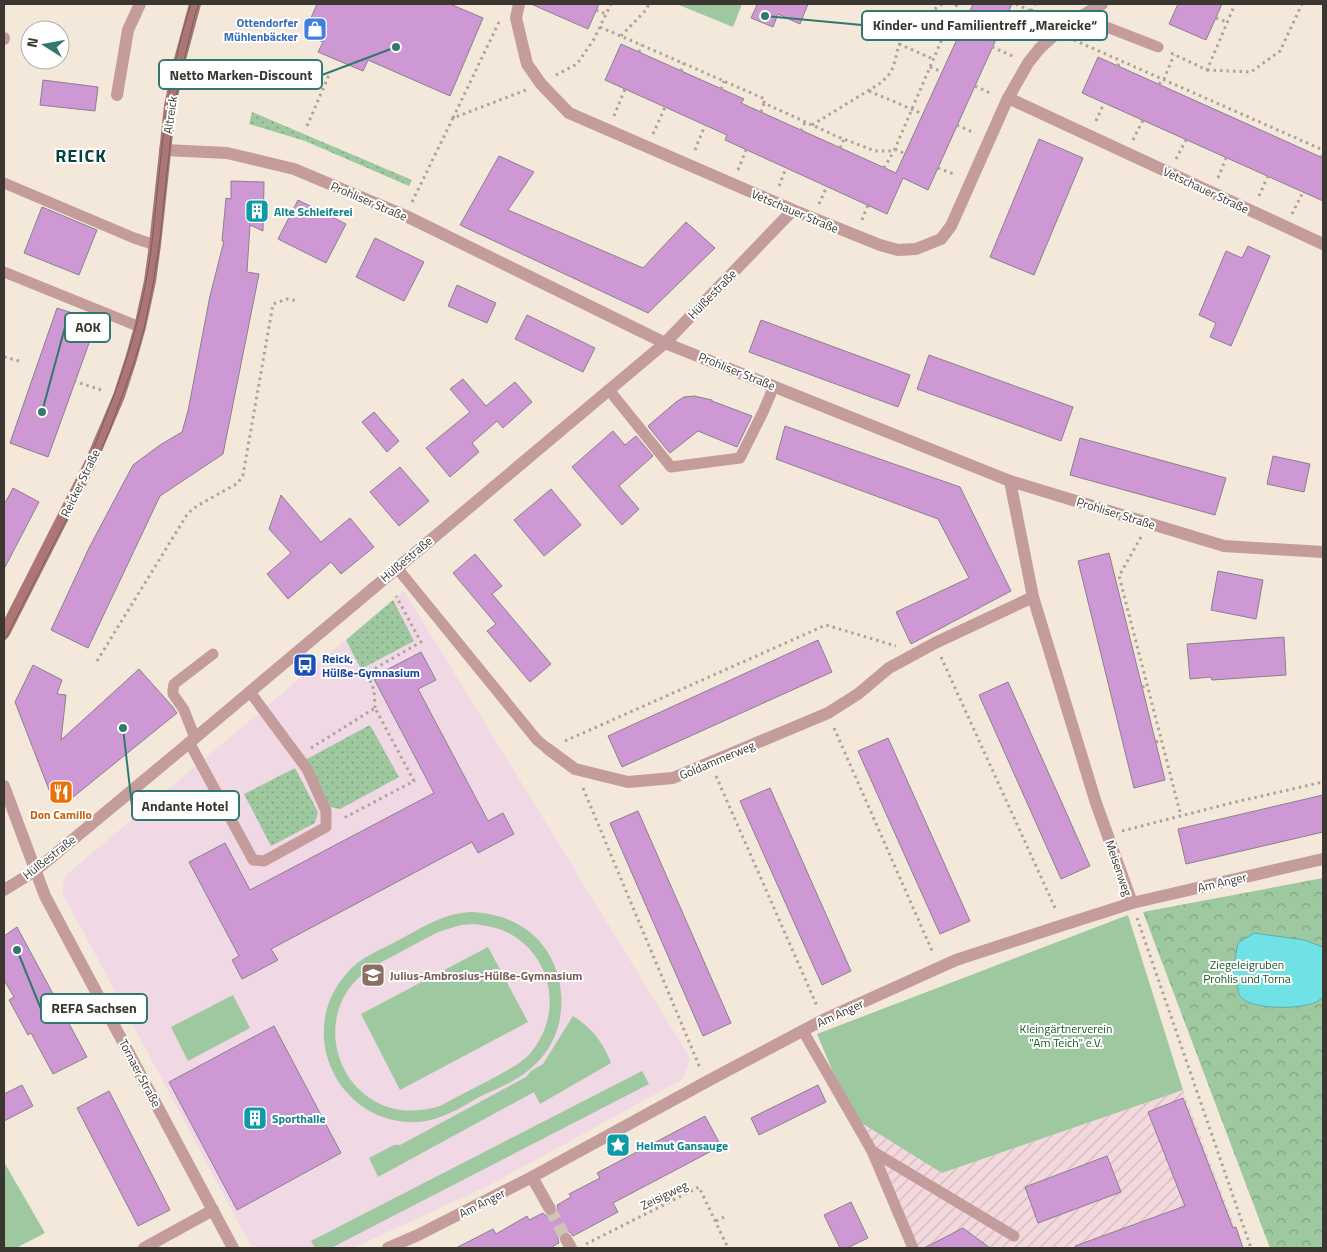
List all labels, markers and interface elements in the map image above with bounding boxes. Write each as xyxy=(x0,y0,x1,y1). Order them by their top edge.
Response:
callout: Kinder- und Familientreff „Mareicke“ xyxy=(862,11,1107,40)
place label: Ottendorfer Mühlenbäcker xyxy=(224,13,299,46)
text: Kinder- und Familientreff „Mareicke“ xyxy=(873,14,1097,35)
shop icon: Ottendorfer Mühlenbäcker xyxy=(302,16,328,42)
north arrow xyxy=(20,20,70,70)
text: N xyxy=(21,36,43,49)
callout: Netto Marken-Discount xyxy=(159,60,322,89)
text: Netto Marken-Discount xyxy=(170,64,312,85)
street label: Altreick xyxy=(158,95,182,135)
district label: REICK xyxy=(55,142,107,169)
street label: Vetschauer Straße xyxy=(1160,162,1252,218)
street label: Prohliser Straße xyxy=(328,176,410,226)
street label: Vetschauer Straße xyxy=(748,184,842,238)
building icon: Alte Schleiferei xyxy=(244,198,270,224)
place label: Alte Schleiferei xyxy=(274,202,353,221)
street label: Hülßestraße xyxy=(683,265,741,323)
callout: AOK xyxy=(65,313,110,342)
text: AOK xyxy=(75,316,102,337)
street label: Prohliser Straße xyxy=(696,347,778,395)
street label: Reicker Straße xyxy=(55,446,105,520)
street label: Prohliser Straße xyxy=(1074,492,1158,534)
street label: Hülßestraße xyxy=(376,531,436,587)
place label: Reick, Hülße-Gymnasium xyxy=(322,649,420,682)
bus stop icon: Reick, Hülße-Gymnasium xyxy=(292,652,318,678)
street label: Goldammerweg xyxy=(676,736,758,784)
restaurant icon: Don Camillo xyxy=(48,779,74,805)
callout: Andante Hotel xyxy=(132,791,239,820)
text: Andante Hotel xyxy=(142,795,228,816)
place label: Don Camillo xyxy=(30,805,92,824)
street label: Hülßestraße xyxy=(18,830,80,884)
street label: Meisenweg xyxy=(1101,837,1137,899)
street label: Am Anger xyxy=(1196,867,1248,897)
park label: Ziegeleigruben Prohlis und Torna xyxy=(1203,955,1291,988)
school or university icon: Julius-Ambrosius-Hülße-Gymnasium xyxy=(360,962,386,988)
place label: Julius-Ambrosius-Hülße-Gymnasium xyxy=(390,966,582,985)
callout: REFA Sachsen xyxy=(41,994,147,1023)
street label: Am Anger xyxy=(813,994,867,1032)
text: REFA Sachsen xyxy=(51,997,137,1018)
park label: Kleingärtnerverein "Am Teich" e.V. xyxy=(1020,1019,1112,1052)
street label: Tornaer Straße xyxy=(114,1036,166,1110)
building icon: Sporthalle xyxy=(242,1105,268,1131)
place label: Sporthalle xyxy=(272,1109,326,1128)
place icon: Helmut Gansauge xyxy=(605,1132,631,1158)
place label: Helmut Gansauge xyxy=(636,1136,728,1155)
street label: Zeisigweg xyxy=(637,1175,691,1215)
street label: Am Anger xyxy=(455,1183,509,1223)

